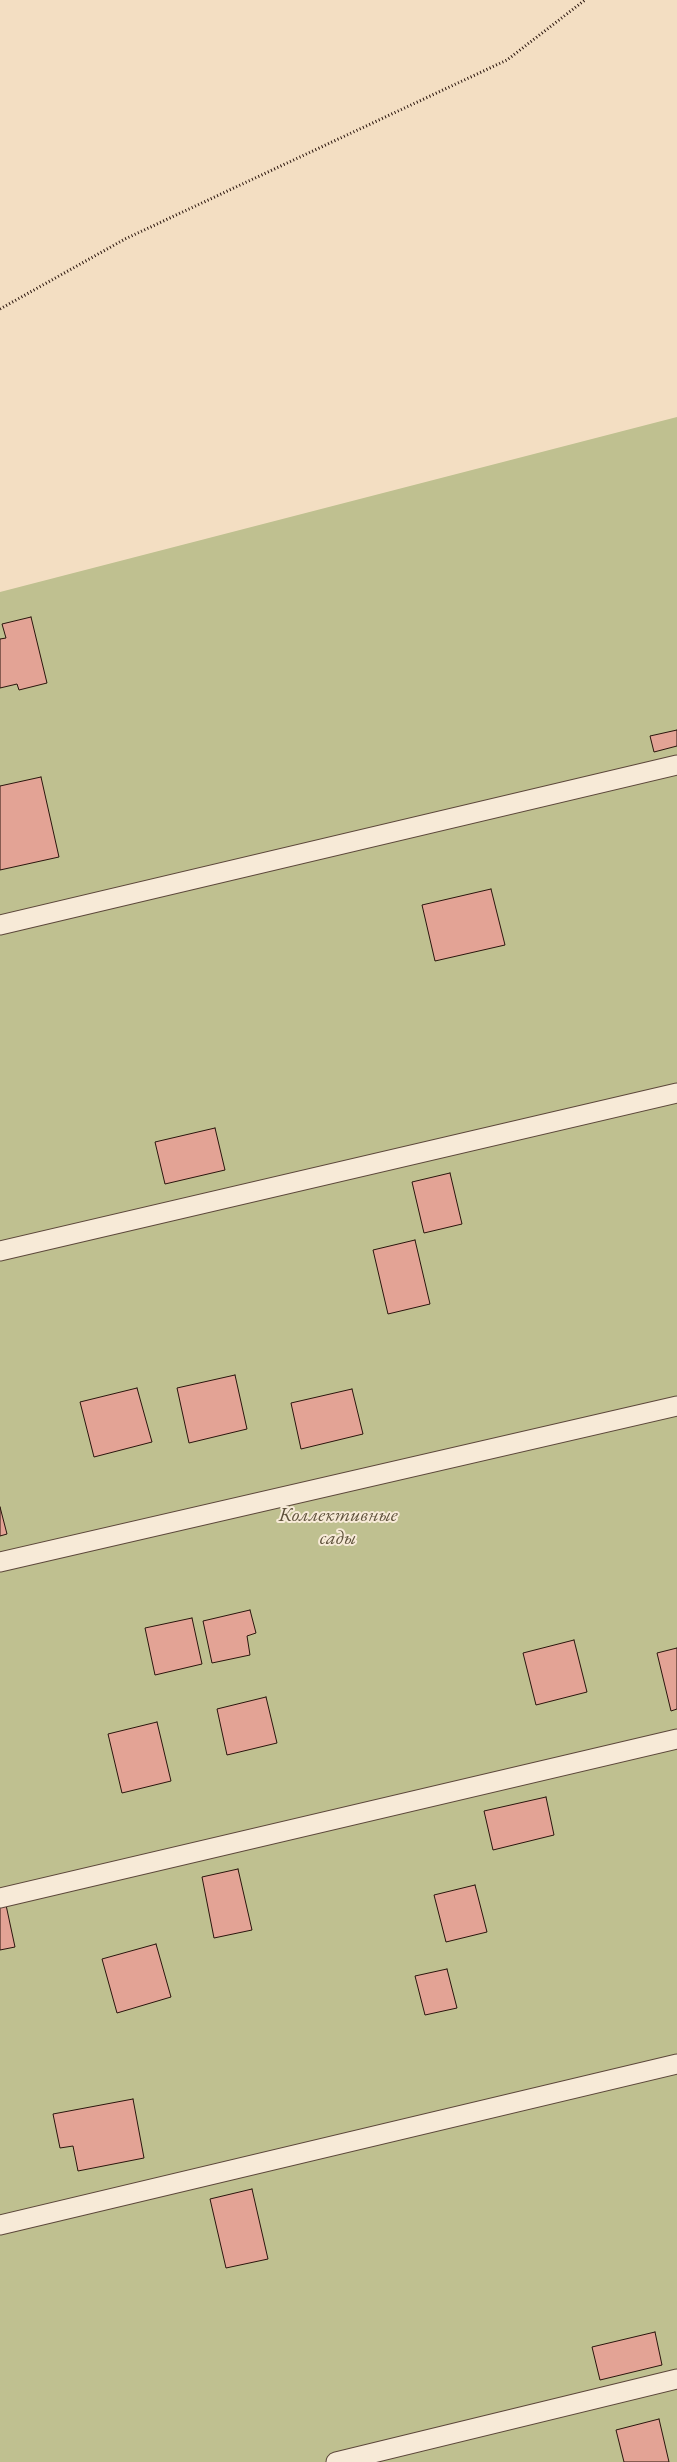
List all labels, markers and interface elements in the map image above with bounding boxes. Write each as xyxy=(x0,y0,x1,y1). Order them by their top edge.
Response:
park label: Коллективные сады xyxy=(279,1504,397,1551)

